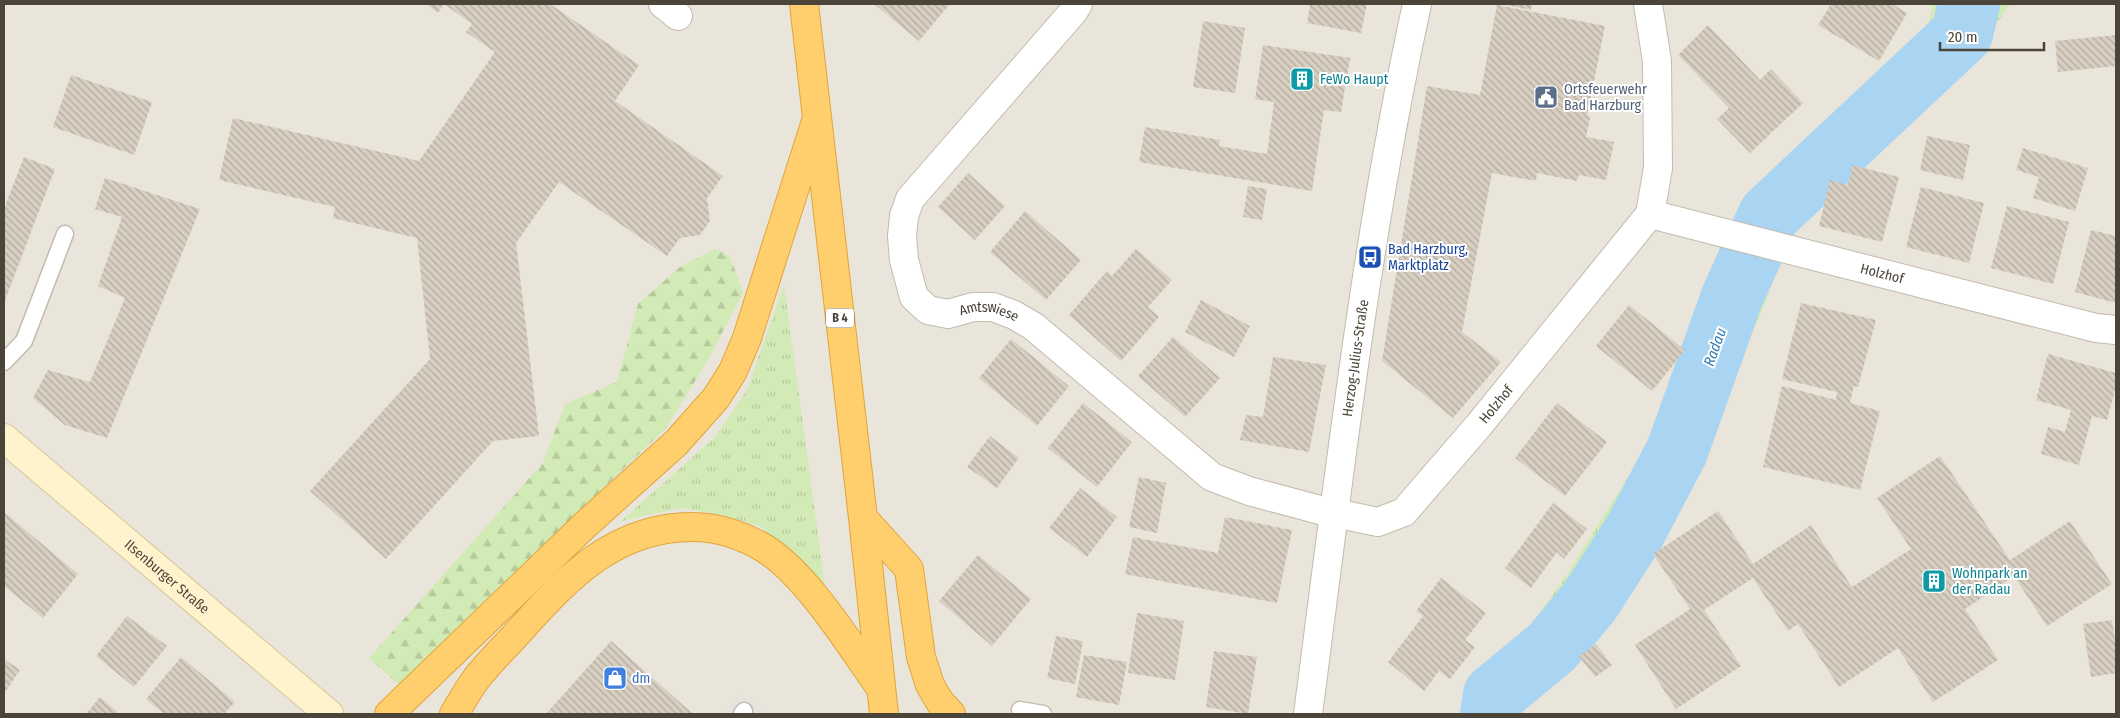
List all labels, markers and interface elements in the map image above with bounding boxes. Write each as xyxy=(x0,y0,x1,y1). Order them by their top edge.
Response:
scale bar xyxy=(1940,20,2044,52)
text: 20 m xyxy=(1948,28,1978,46)
building icon: FeWo Haupt xyxy=(1289,66,1315,92)
place label: FeWo Haupt xyxy=(1320,71,1389,88)
place label: Ortsfeuerwehr Bad Harzburg xyxy=(1564,81,1647,114)
public building icon: Ortsfeuerwehr Bad Harzburg xyxy=(1533,84,1559,110)
place label: Bad Harzburg, Marktplatz xyxy=(1388,241,1468,274)
bus stop icon: Bad Harzburg, Marktplatz xyxy=(1357,244,1383,270)
street label: Holzhof xyxy=(1859,260,1907,287)
street label: Amtswiese xyxy=(957,298,1022,325)
street label: Herzog-Julius-Straße xyxy=(1338,298,1372,418)
road number: B 4 xyxy=(826,308,854,328)
water label: Radau xyxy=(1700,325,1730,369)
street label: Holzhof xyxy=(1475,380,1518,427)
street label: Ilsenburger Straße xyxy=(121,536,213,617)
place label: Wohnpark an der Radau xyxy=(1952,565,2028,598)
building icon: Wohnpark an der Radau xyxy=(1921,568,1947,594)
shop icon: dm xyxy=(602,665,628,691)
place label: dm xyxy=(632,670,650,687)

